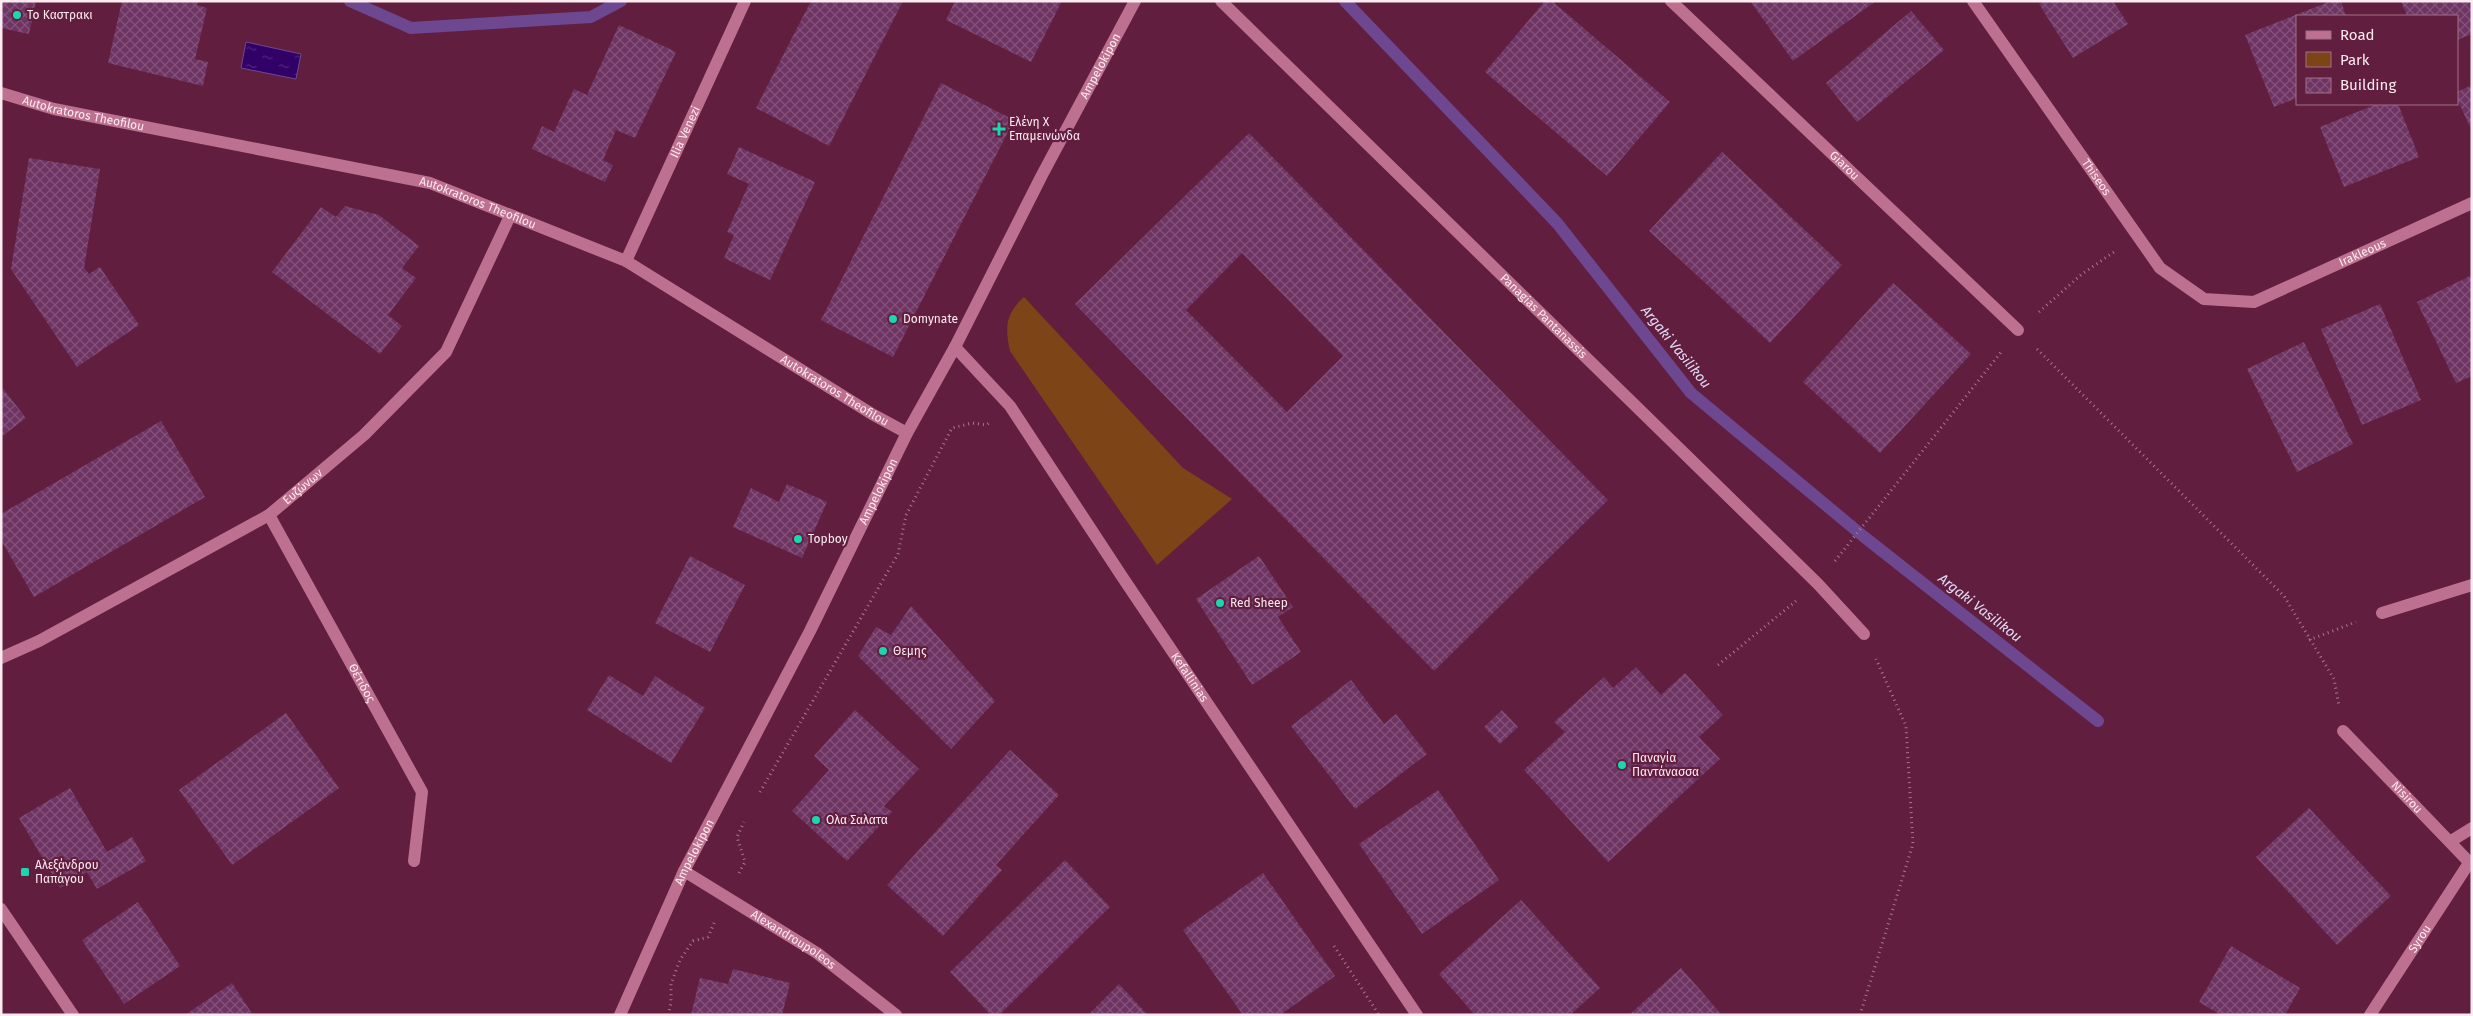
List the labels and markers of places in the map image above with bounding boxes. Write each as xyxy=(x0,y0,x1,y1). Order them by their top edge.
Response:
place label: Το Καστρακι xyxy=(27,8,93,22)
marker: Το Καστρακι xyxy=(11,9,23,21)
place label: Ελένη Χ Επαμεινώνδα xyxy=(1009,115,1080,143)
marker: Ελένη Χ Επαμεινώνδα xyxy=(993,123,1005,135)
place label: Domynate xyxy=(903,312,958,326)
marker: Domynate xyxy=(887,313,899,325)
place label: Topboy xyxy=(808,532,848,546)
marker: Topboy xyxy=(792,533,804,545)
place label: Red Sheep xyxy=(1230,596,1288,610)
marker: Red Sheep xyxy=(1214,597,1226,609)
place label: Θεμης xyxy=(893,644,927,658)
marker: Θεμης xyxy=(877,645,889,657)
place label: Παναγία Παντάνασσα xyxy=(1632,751,1699,779)
marker: Παναγία Παντάνασσα xyxy=(1616,759,1628,771)
place label: Ολα Σαλατα xyxy=(826,813,888,827)
marker: Ολα Σαλατα xyxy=(810,814,822,826)
place label: Αλεξάνδρου Παπάγου xyxy=(35,858,99,886)
marker: Αλεξάνδρου Παπάγου xyxy=(19,866,31,878)

